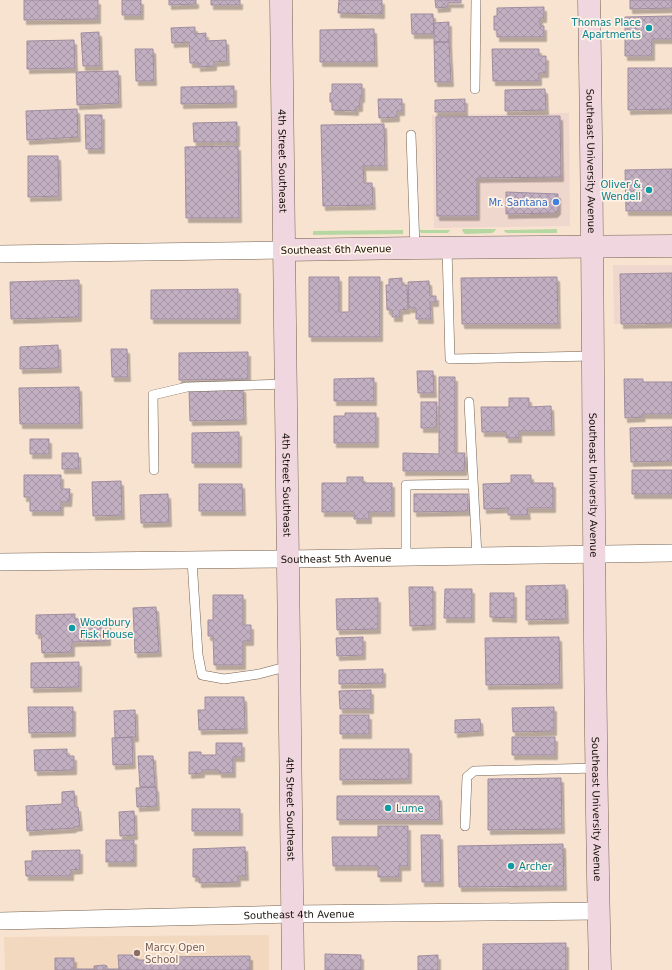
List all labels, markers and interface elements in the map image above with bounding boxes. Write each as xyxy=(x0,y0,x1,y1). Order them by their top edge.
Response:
place label: Thomas Place Apartments xyxy=(571,17,641,40)
marker: Thomas Place Apartments xyxy=(644,23,654,33)
street label: Southeast University Avenue xyxy=(584,89,597,233)
street label: 4th Street Southeast xyxy=(276,109,289,213)
place label: Oliver & Wendell xyxy=(600,179,641,202)
marker: Oliver & Wendell xyxy=(644,185,654,195)
place label: Mr. Santana xyxy=(488,197,548,208)
marker: Mr. Santana xyxy=(551,197,561,207)
street label: Southeast 6th Avenue xyxy=(281,243,391,256)
street label: Southeast University Avenue xyxy=(587,413,599,557)
street label: 4th Street Southeast xyxy=(280,433,293,537)
street label: Southeast 5th Avenue xyxy=(281,552,391,565)
place label: Woodbury Fisk House xyxy=(80,617,133,640)
marker: Woodbury Fisk House xyxy=(67,623,77,633)
street label: Southeast University Avenue xyxy=(590,737,603,881)
street label: 4th Street Southeast xyxy=(284,757,297,861)
marker: Lume xyxy=(383,803,393,813)
place label: Lume xyxy=(396,803,424,814)
marker: Archer xyxy=(506,861,516,871)
place label: Archer xyxy=(519,861,553,872)
street label: Southeast 4th Avenue xyxy=(243,908,354,921)
place label: Marcy Open School xyxy=(145,942,205,965)
marker: Marcy Open School xyxy=(132,948,142,958)

